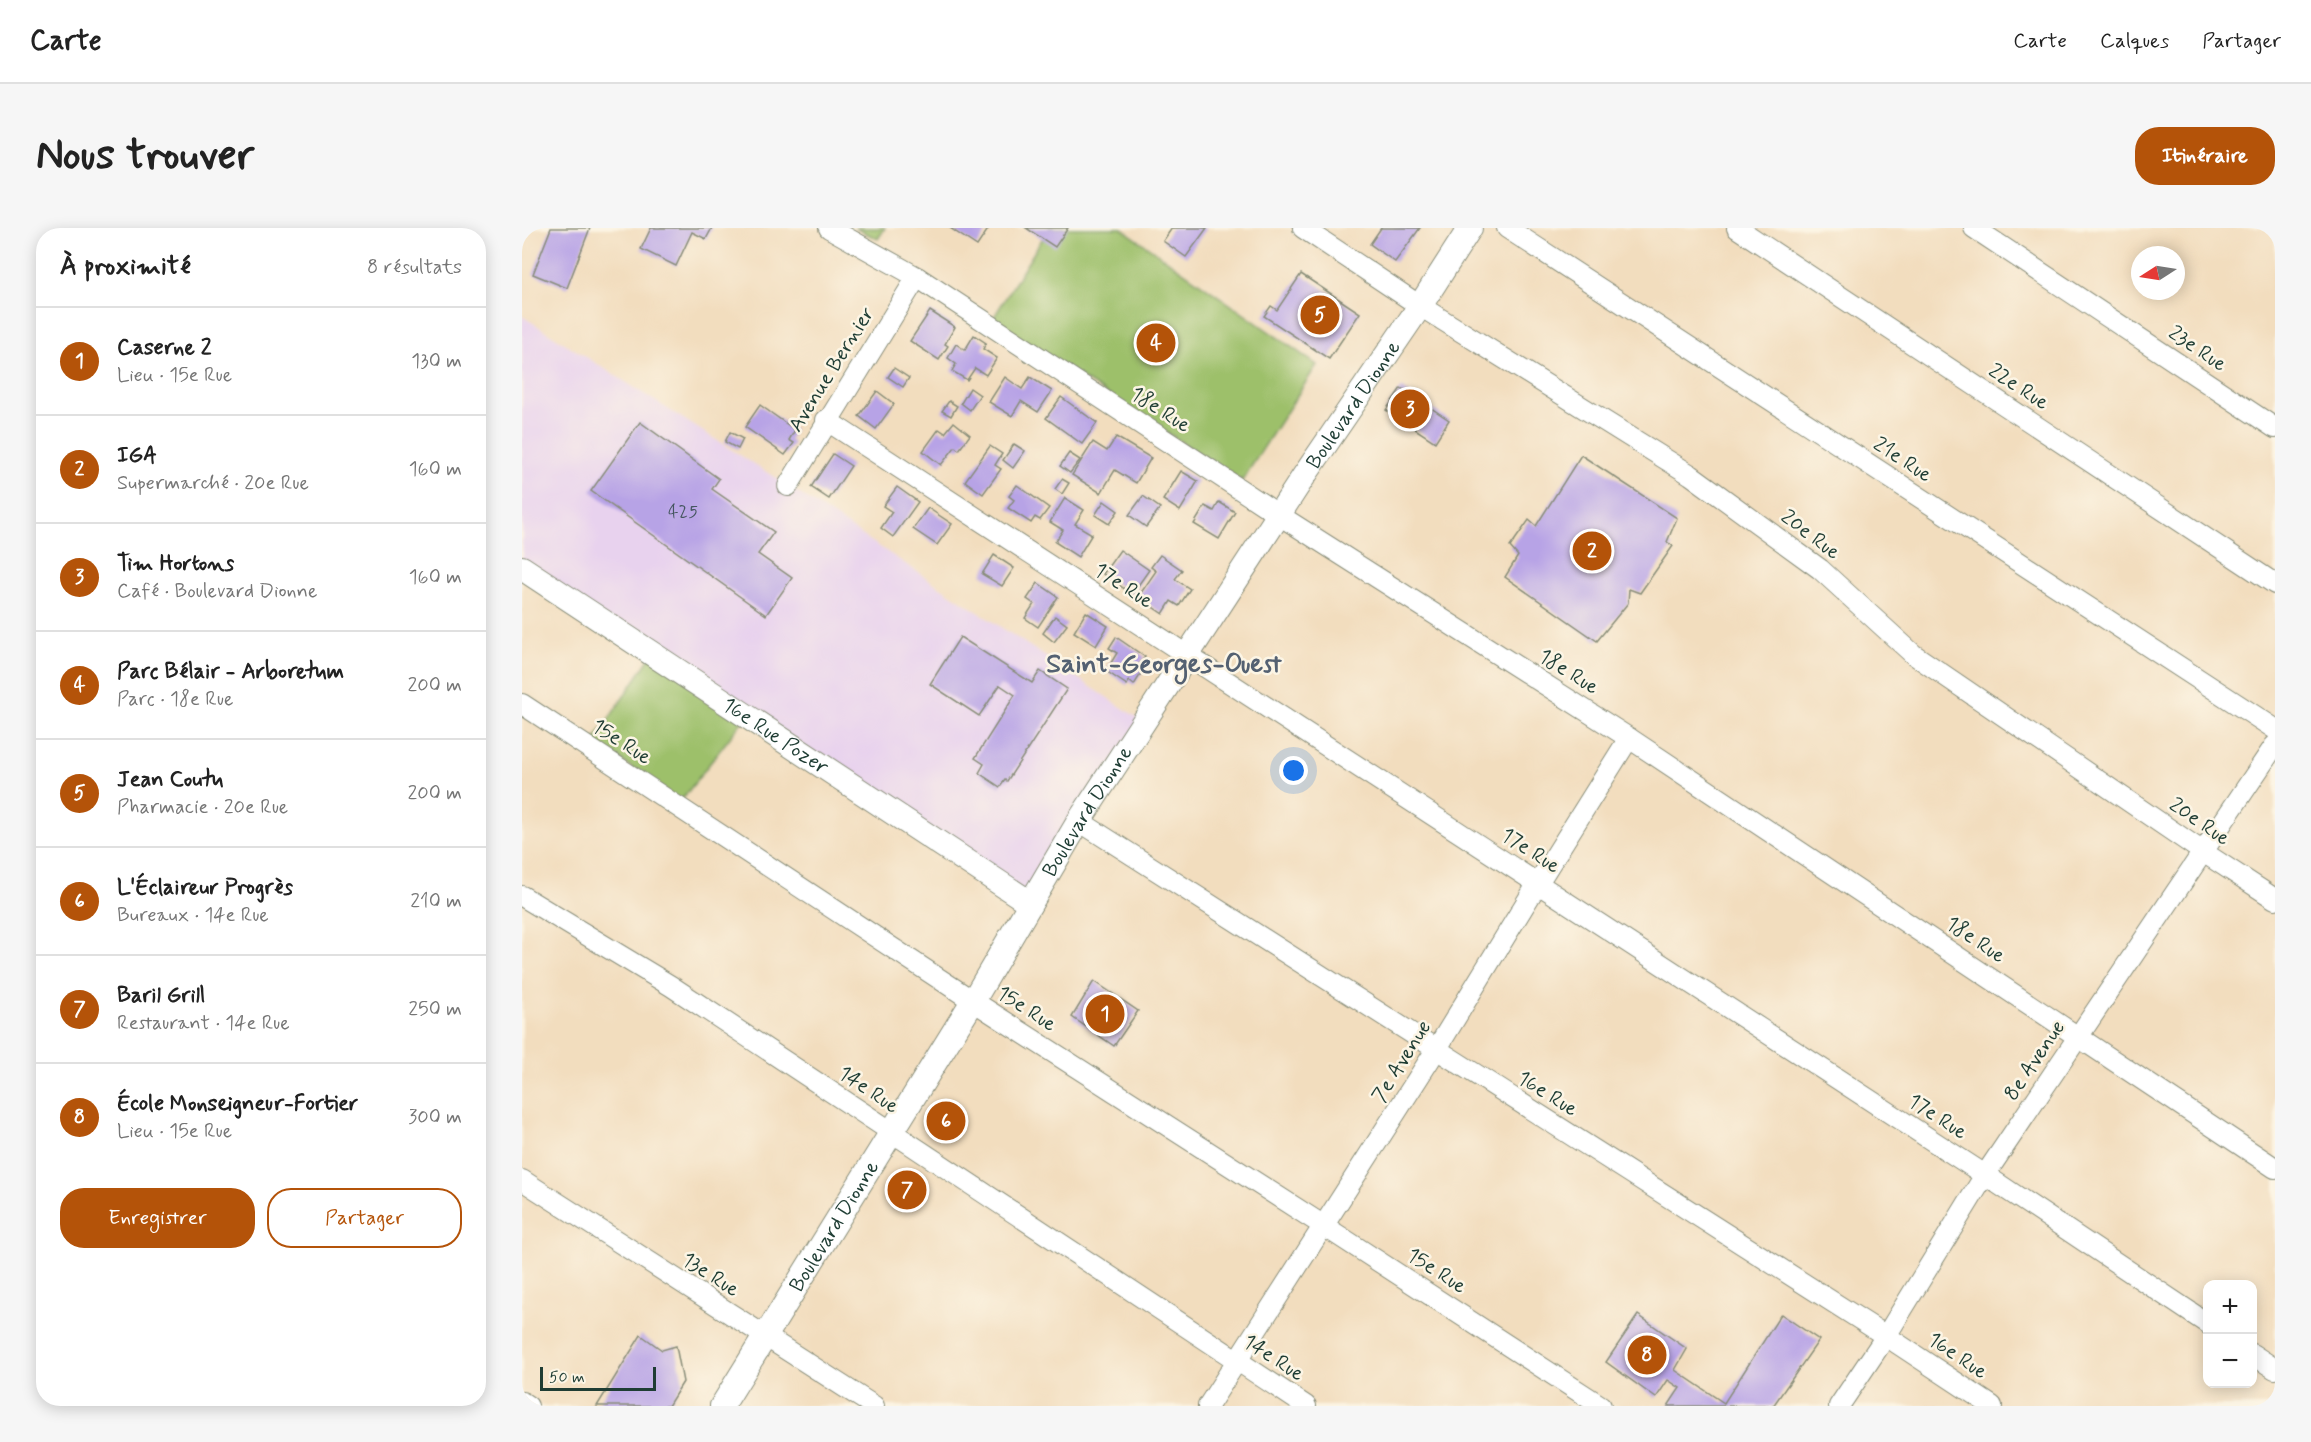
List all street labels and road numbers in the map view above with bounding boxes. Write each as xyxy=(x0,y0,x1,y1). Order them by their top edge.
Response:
street label: Avenue Bernier xyxy=(782,301,882,437)
street label: 23e Rue xyxy=(2163,319,2232,379)
street label: Boulevard Dionne xyxy=(1300,335,1408,475)
street label: 22e Rue xyxy=(1983,357,2054,417)
street label: 18e Rue xyxy=(1125,380,1196,440)
street label: 21e Rue xyxy=(1868,430,1937,489)
street label: 20e Rue xyxy=(1775,503,1846,566)
street label: 17e Rue xyxy=(1088,556,1159,615)
street label: 18e Rue xyxy=(1533,642,1604,701)
street label: 16e Rue Pozer xyxy=(717,691,834,782)
street label: 15e Rue xyxy=(586,712,657,772)
street label: Boulevard Dionne xyxy=(1036,740,1140,882)
street label: 20e Rue xyxy=(2164,791,2235,852)
street label: 17e Rue xyxy=(1495,821,1566,880)
street label: 18e Rue xyxy=(1940,910,2011,970)
street label: 15e Rue xyxy=(991,979,1062,1039)
street label: 7e Avenue xyxy=(1366,1015,1438,1108)
street label: 8e Avenue xyxy=(1998,1015,2072,1106)
street label: 14e Rue xyxy=(833,1059,904,1120)
street label: 16e Rue xyxy=(1512,1064,1583,1123)
street label: 17e Rue xyxy=(1902,1087,1973,1146)
street label: Boulevard Dionne xyxy=(783,1155,886,1297)
street label: 15e Rue xyxy=(1401,1241,1472,1301)
street label: 13e Rue xyxy=(676,1246,745,1304)
street label: 16e Rue xyxy=(1922,1326,1993,1386)
street label: 14e Rue xyxy=(1237,1328,1310,1388)

